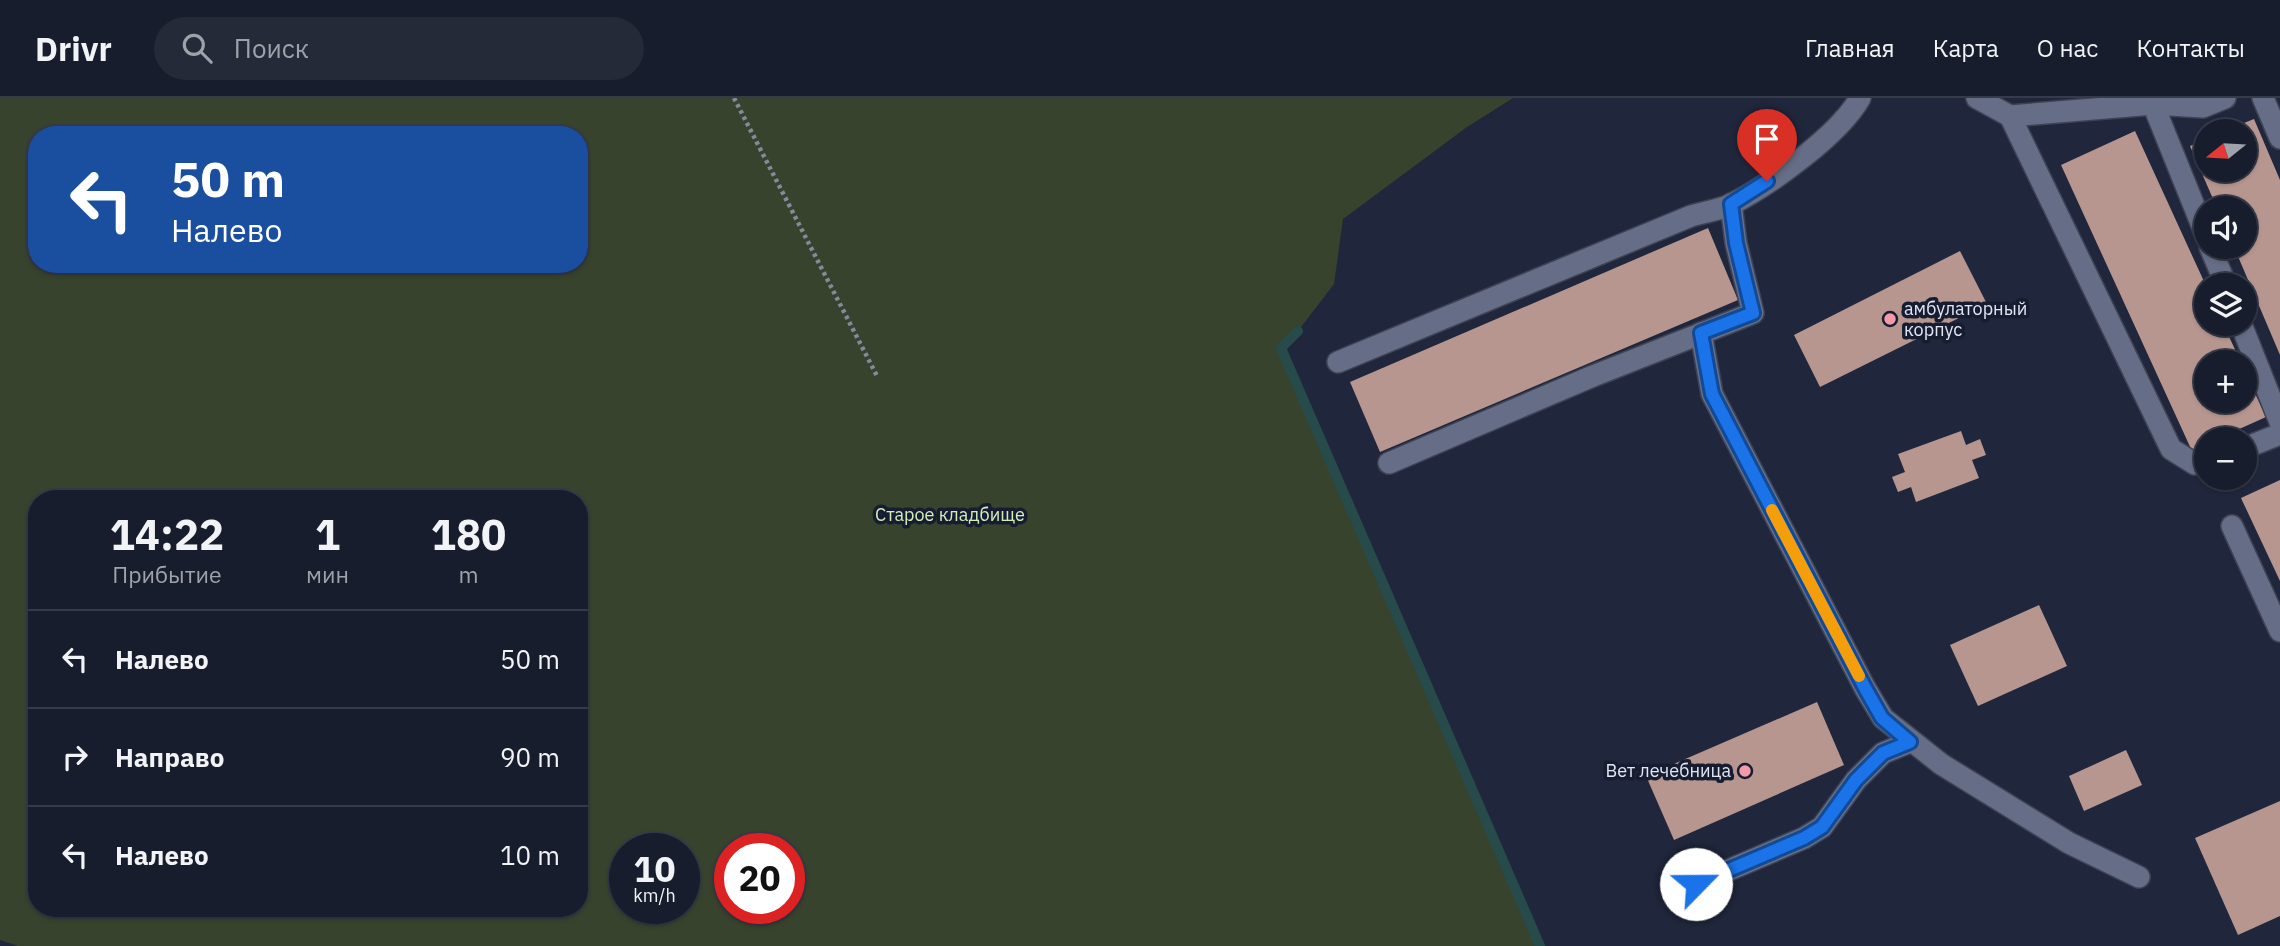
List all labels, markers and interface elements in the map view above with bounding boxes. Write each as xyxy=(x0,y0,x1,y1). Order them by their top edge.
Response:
search box xyxy=(154,17,644,80)
text: Drivr xyxy=(35,27,112,70)
icon: search xyxy=(178,29,216,67)
text: Поиск xyxy=(234,31,309,65)
text: Главная xyxy=(1805,32,1895,64)
text: Карта xyxy=(1933,32,1999,64)
text: О нас xyxy=(2037,32,2098,64)
text: Контакты xyxy=(2136,32,2245,64)
pin xyxy=(1737,109,1797,181)
north arrow xyxy=(2194,119,2258,182)
map controls xyxy=(2194,119,2257,490)
icon: arrive xyxy=(1748,120,1786,158)
text: 50 m xyxy=(171,147,285,210)
icon: left xyxy=(56,154,147,245)
button: sound xyxy=(2194,196,2257,259)
text: Налево xyxy=(171,209,282,251)
button: layers xyxy=(2194,273,2257,336)
place label: амбулаторный корпус xyxy=(1904,297,2027,341)
marker: амбулаторный корпус xyxy=(1882,311,1898,327)
button: + xyxy=(2194,350,2257,413)
button: − xyxy=(2194,427,2257,490)
park label: Старое кладбище xyxy=(875,503,1025,526)
text: 14:22 xyxy=(110,507,224,562)
text: 1 xyxy=(315,507,340,562)
text: 180 xyxy=(431,507,506,562)
text: Прибытие xyxy=(112,559,222,589)
text: мин xyxy=(306,559,349,589)
text: m xyxy=(458,559,479,589)
icon: left xyxy=(56,640,94,678)
text: Налево xyxy=(115,642,209,676)
text: 50 m xyxy=(500,642,560,676)
icon: right xyxy=(56,738,94,776)
text: Направо xyxy=(115,740,224,774)
text: 90 m xyxy=(500,740,560,774)
place label: Вет лечебница xyxy=(1605,759,1731,782)
marker: Вет лечебница xyxy=(1737,763,1753,779)
speed limit sign: 20 xyxy=(714,833,805,924)
icon: left xyxy=(56,836,94,874)
text: Налево xyxy=(115,838,209,872)
text: 10 m xyxy=(500,838,560,872)
text: 10 xyxy=(633,846,676,892)
position arrow xyxy=(1659,847,1733,921)
text: km/h xyxy=(633,884,676,907)

